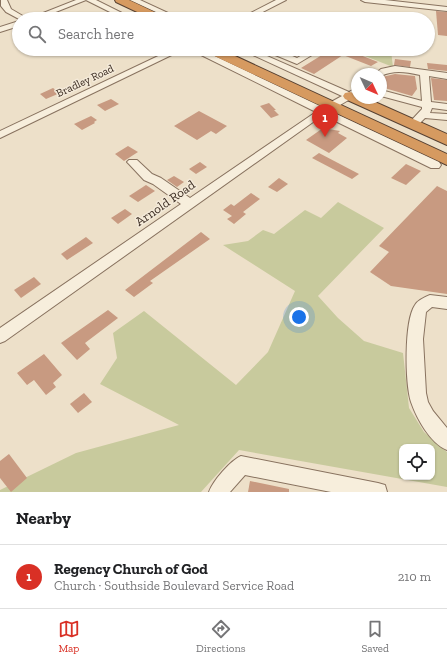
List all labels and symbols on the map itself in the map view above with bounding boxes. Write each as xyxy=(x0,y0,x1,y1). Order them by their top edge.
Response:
street label: Bradley Road xyxy=(54,62,116,100)
north arrow xyxy=(351,68,387,104)
pin: 1 xyxy=(312,104,338,137)
street label: Arnold Road xyxy=(132,177,198,229)
your location xyxy=(289,307,309,327)

